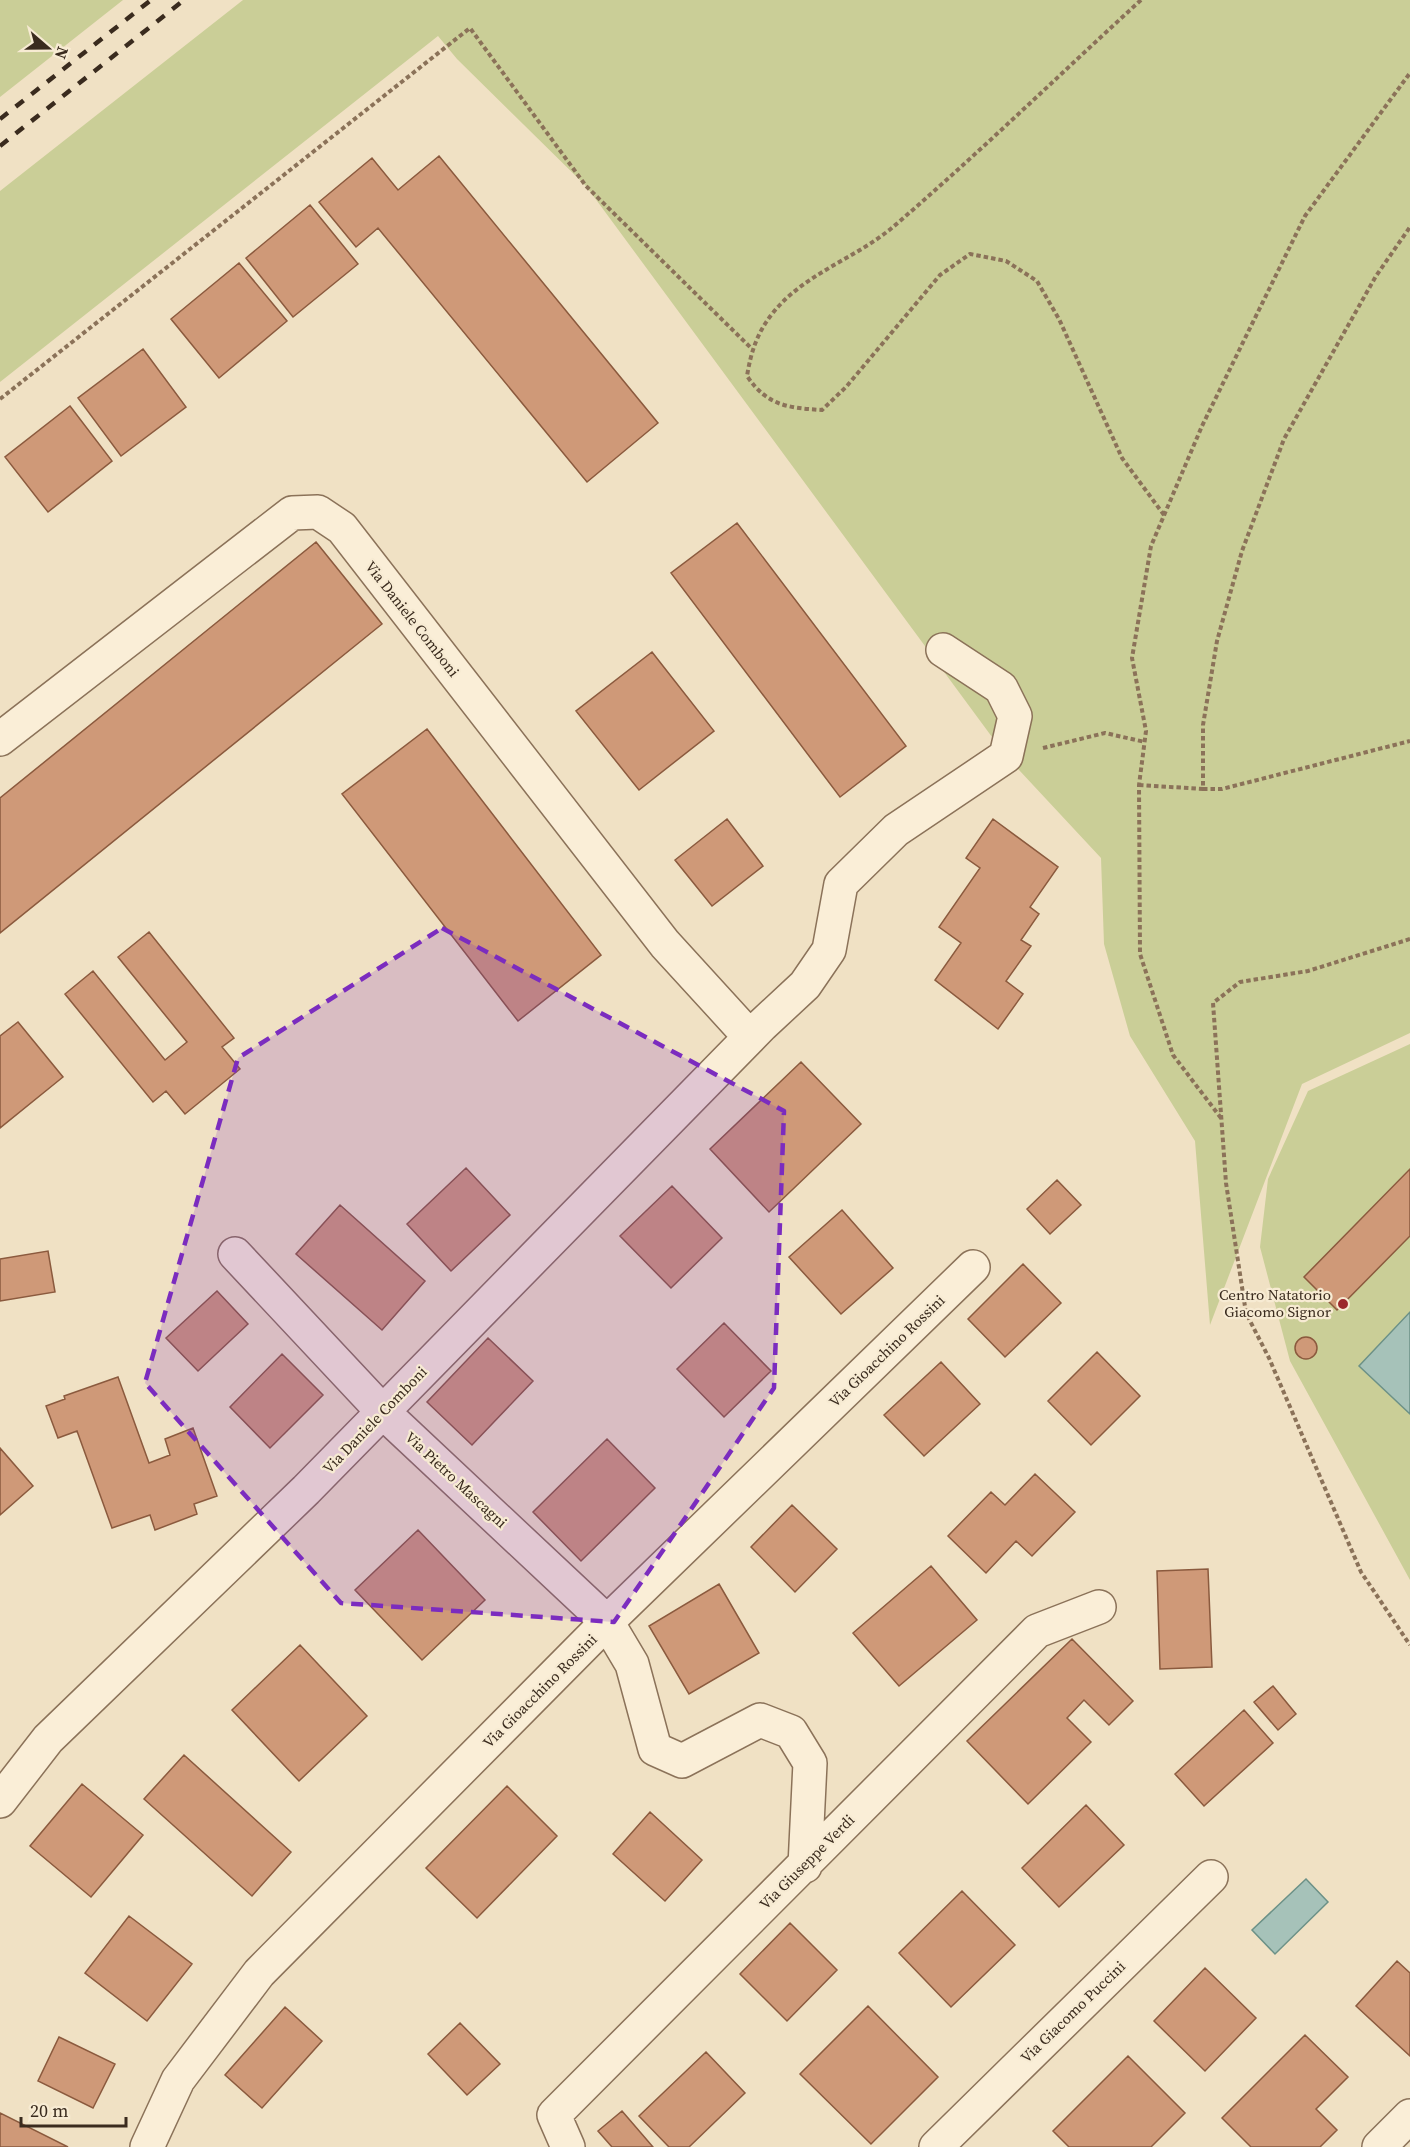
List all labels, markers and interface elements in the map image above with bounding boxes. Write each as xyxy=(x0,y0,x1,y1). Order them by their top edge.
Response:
north arrow xyxy=(18,18,78,78)
text: N xyxy=(50,44,74,63)
street label: Via Daniele Comboni xyxy=(360,556,464,681)
place label: Centro Natatorio Giacomo Signor xyxy=(1219,1284,1332,1322)
street label: Via Gioacchino Rossini xyxy=(824,1290,949,1412)
marker: Centro Natatorio Giacomo Signor xyxy=(1336,1297,1350,1311)
street label: Via Daniele Comboni xyxy=(318,1361,431,1478)
street label: Via Pietro Mascagni xyxy=(401,1427,512,1533)
street label: Via Gioacchino Rossini xyxy=(478,1629,601,1752)
street label: Via Giuseppe Verdi xyxy=(754,1809,859,1914)
street label: Via Giacomo Puccini xyxy=(1016,1956,1130,2067)
scale bar xyxy=(21,2090,126,2128)
text: 20 m xyxy=(30,2098,68,2123)

